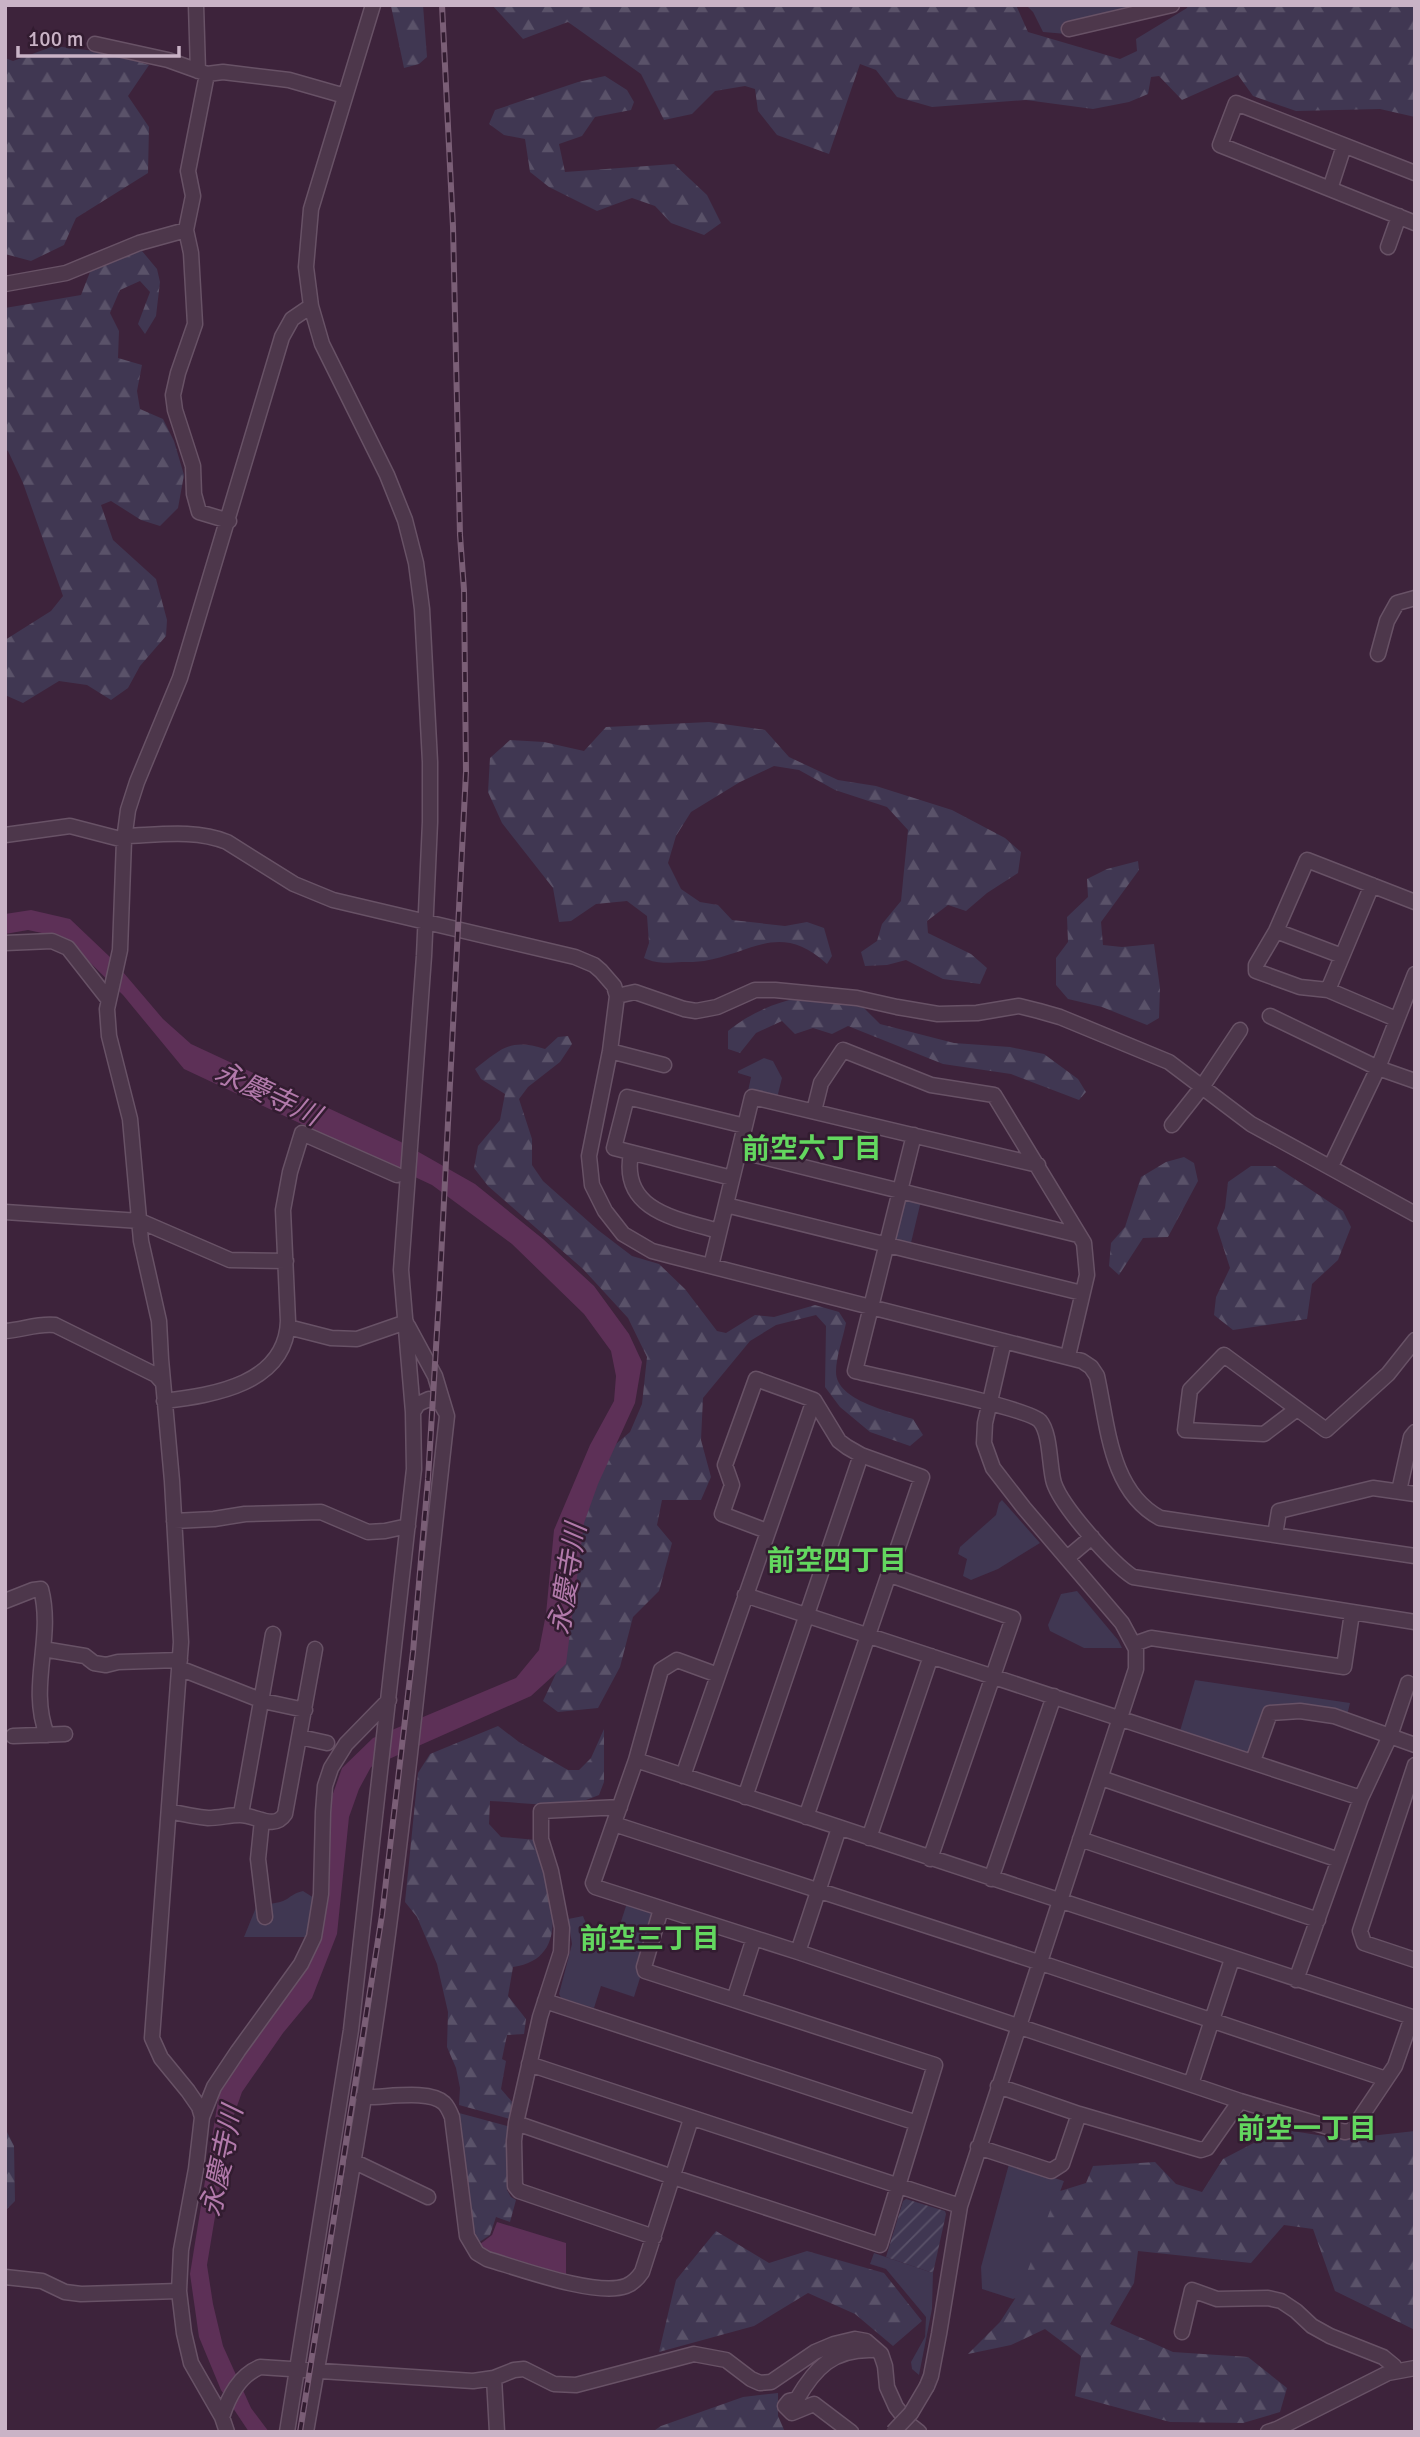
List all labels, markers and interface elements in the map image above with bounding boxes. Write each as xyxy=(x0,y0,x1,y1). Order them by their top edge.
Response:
scale bar xyxy=(18,14,178,58)
text: 100 m xyxy=(28,26,83,52)
water label: 永慶寺川 xyxy=(210,1055,328,1134)
district label: 前空六丁目 xyxy=(742,1132,882,1166)
water label: 永慶寺川 xyxy=(542,1518,594,1637)
district label: 前空四丁目 xyxy=(767,1544,907,1578)
district label: 前空三丁目 xyxy=(580,1922,720,1956)
water label: 永慶寺川 xyxy=(194,2100,251,2220)
district label: 前空一丁目 xyxy=(1237,2112,1377,2146)

